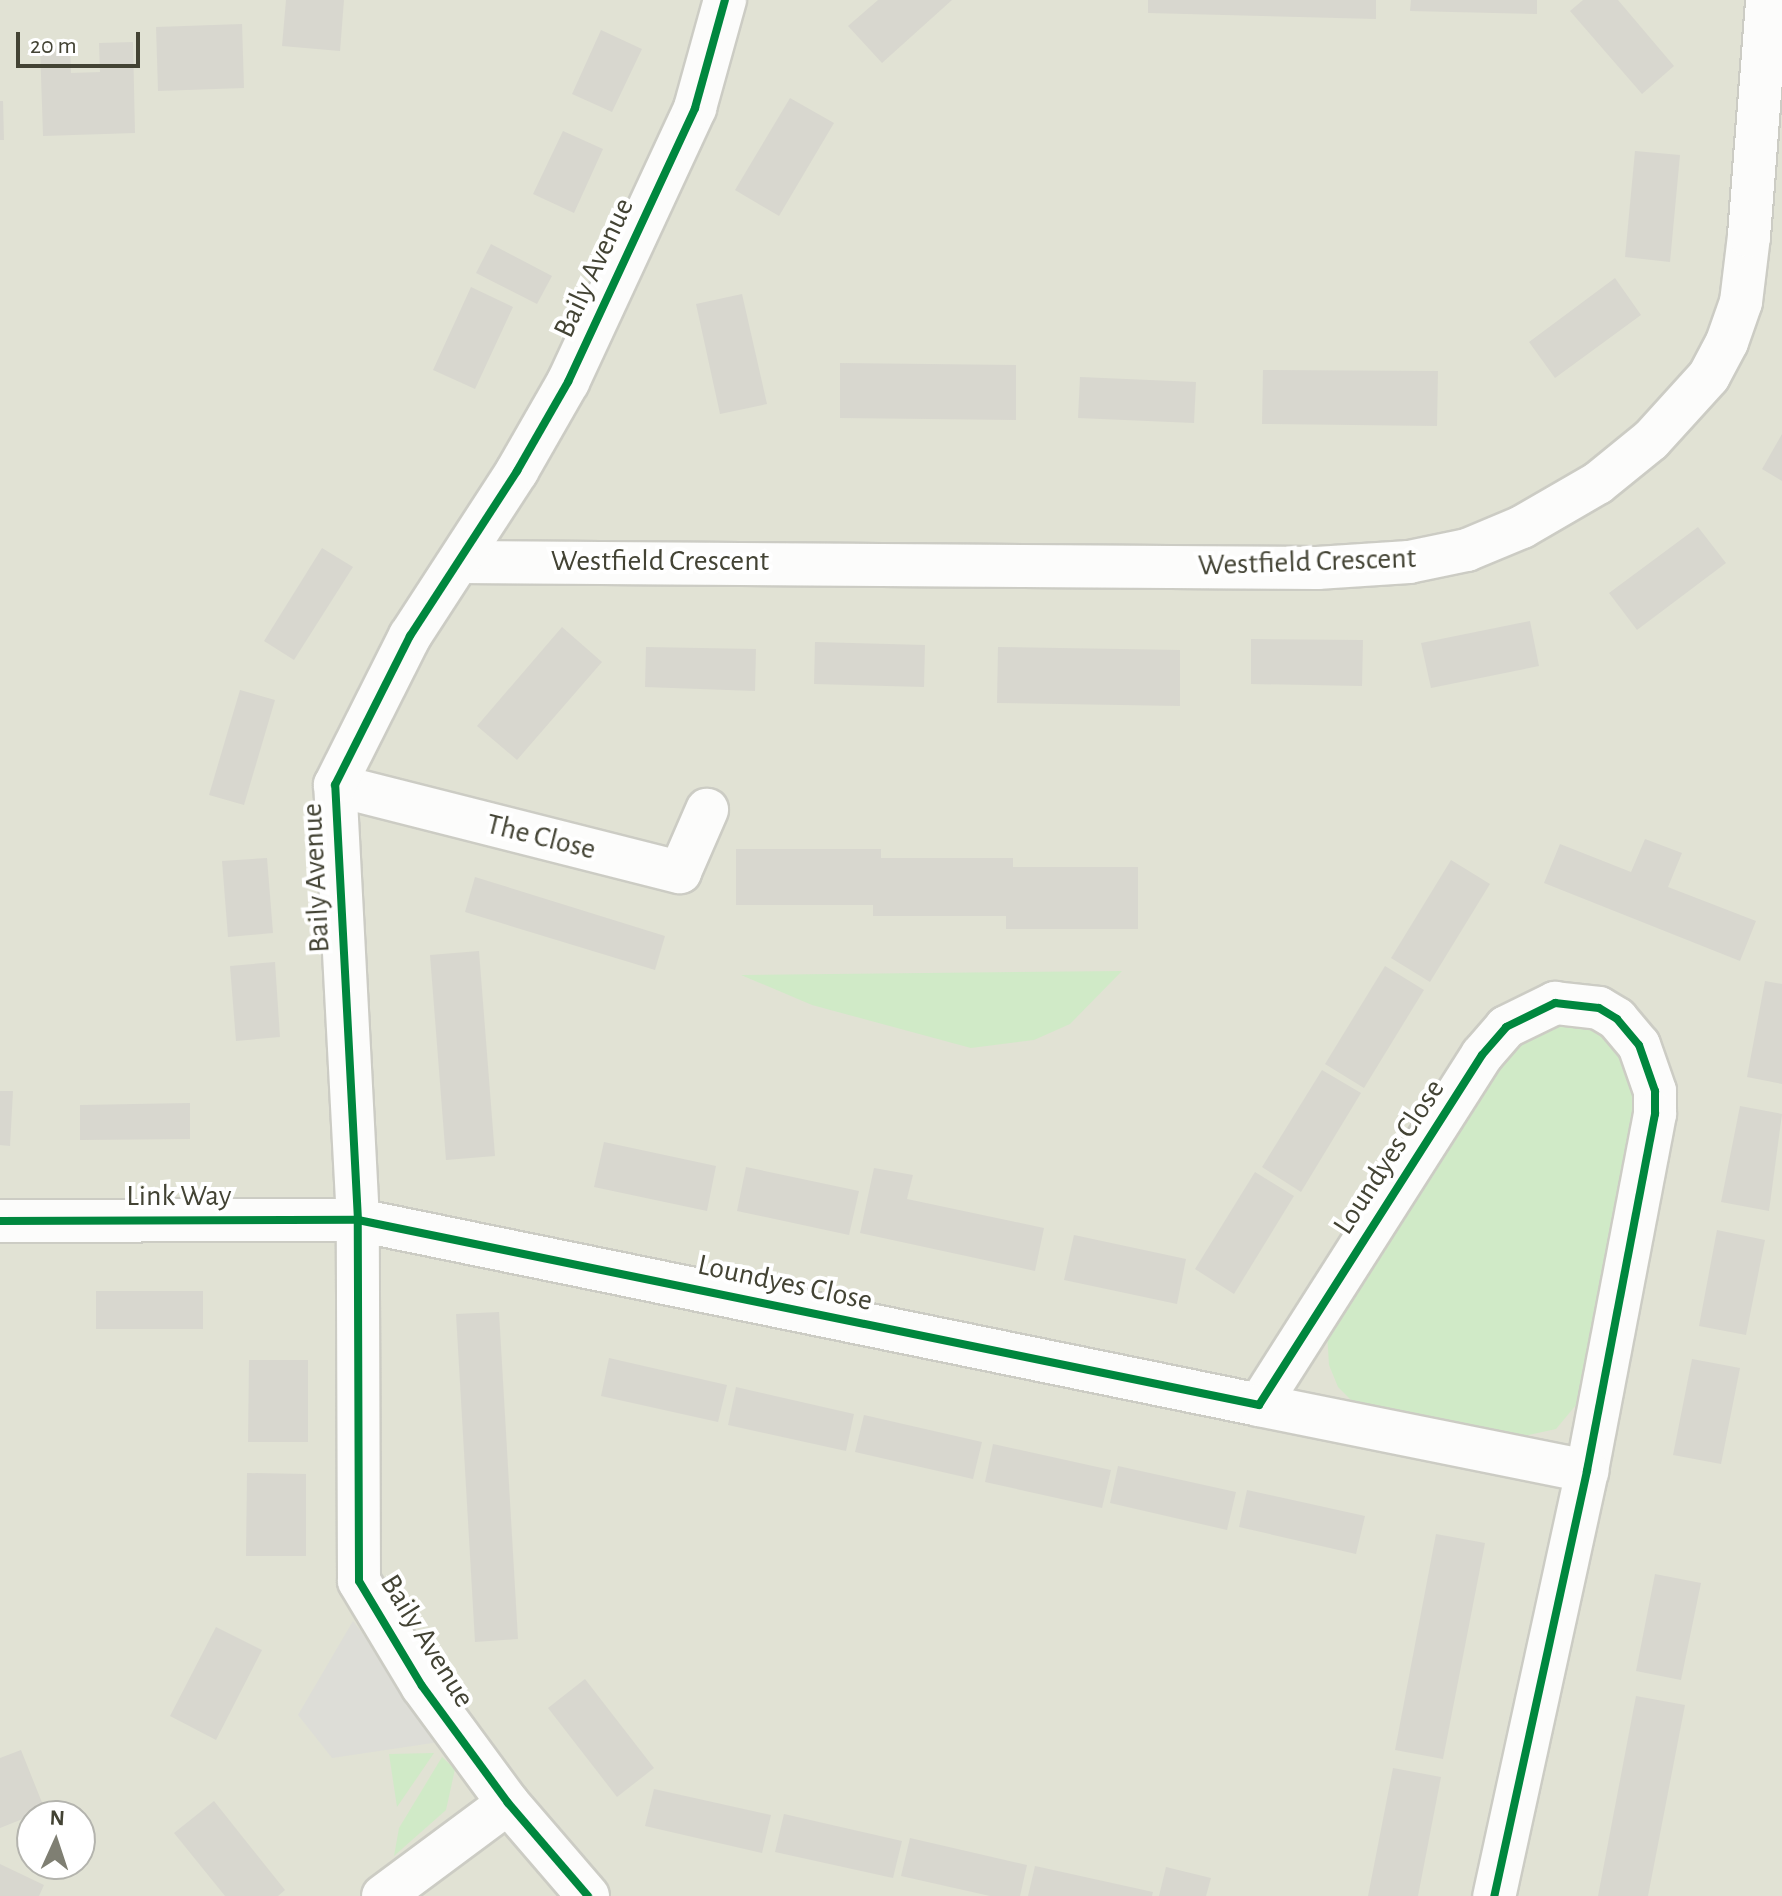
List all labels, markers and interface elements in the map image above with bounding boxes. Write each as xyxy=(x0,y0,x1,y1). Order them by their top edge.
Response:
scale bar xyxy=(20,16,144,66)
text: 20 m xyxy=(30,34,77,58)
street label: Baily Avenue xyxy=(546,193,642,343)
street label: Westfield Crescent xyxy=(1197,540,1417,584)
street label: Westfield Crescent xyxy=(551,543,769,579)
street label: Baily Avenue xyxy=(294,802,338,954)
street label: The Close xyxy=(483,806,599,868)
street label: Loundyes Close xyxy=(1326,1073,1452,1241)
street label: Link Way xyxy=(126,1178,232,1214)
street label: Loundyes Close xyxy=(694,1247,876,1319)
street label: Baily Avenue xyxy=(372,1568,482,1714)
north arrow xyxy=(16,1800,96,1880)
text: N xyxy=(49,1807,65,1829)

